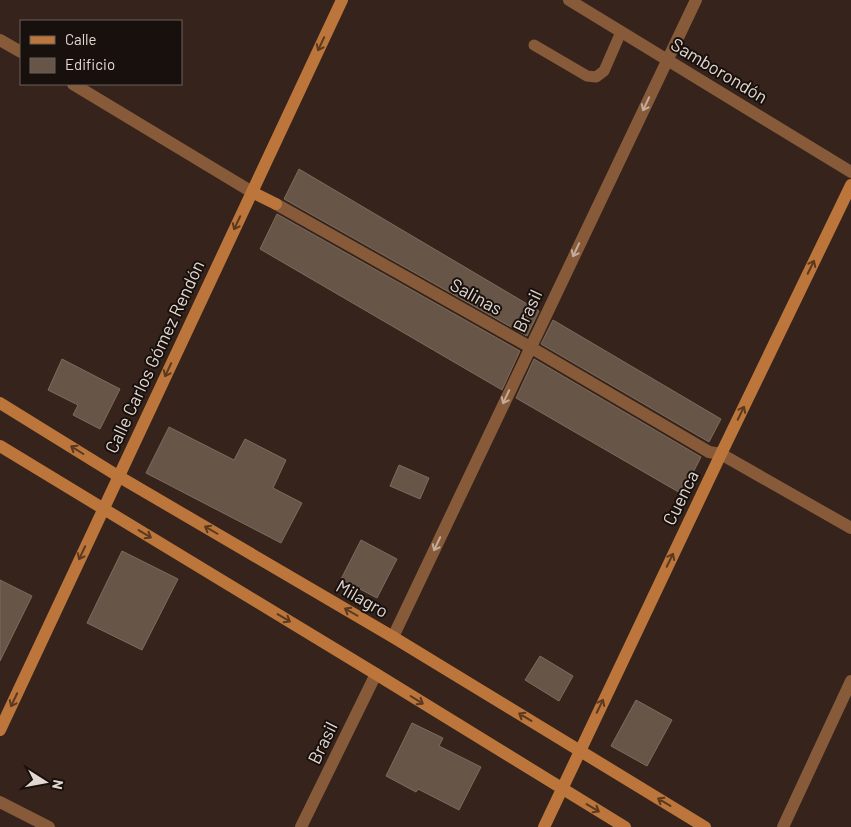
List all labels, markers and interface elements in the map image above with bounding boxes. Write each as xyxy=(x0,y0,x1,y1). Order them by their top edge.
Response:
legend xyxy=(20,20,182,85)
text: Calle xyxy=(65,30,97,48)
street label: Samborondón xyxy=(667,33,772,108)
one-way arrow xyxy=(316,36,326,51)
text: Edificio xyxy=(65,55,115,73)
one-way arrow xyxy=(641,96,650,111)
one-way arrow xyxy=(232,215,242,230)
one-way arrow xyxy=(571,243,581,258)
street label: Calle Carlos Gómez Rendón xyxy=(100,257,208,456)
one-way arrow xyxy=(807,260,817,275)
street label: Salinas xyxy=(447,273,506,319)
street label: Brasil xyxy=(508,286,546,335)
one-way arrow xyxy=(163,362,172,377)
one-way arrow xyxy=(501,389,511,404)
one-way arrow xyxy=(736,406,746,421)
one-way arrow xyxy=(70,445,84,456)
street label: Cuenca xyxy=(657,467,703,529)
one-way arrow xyxy=(204,525,218,535)
one-way arrow xyxy=(137,530,151,540)
one-way arrow xyxy=(432,536,441,551)
one-way arrow xyxy=(77,545,87,560)
one-way arrow xyxy=(666,553,676,568)
street label: Milagro xyxy=(332,574,393,622)
one-way arrow xyxy=(344,607,358,617)
one-way arrow xyxy=(276,614,290,624)
one-way arrow xyxy=(8,693,18,708)
one-way arrow xyxy=(410,695,424,705)
one-way arrow xyxy=(596,699,606,714)
one-way arrow xyxy=(518,712,532,722)
street label: Brasil xyxy=(302,718,342,767)
north arrow xyxy=(20,757,70,807)
text: N xyxy=(49,778,67,791)
one-way arrow xyxy=(657,796,671,806)
one-way arrow xyxy=(586,804,600,814)

